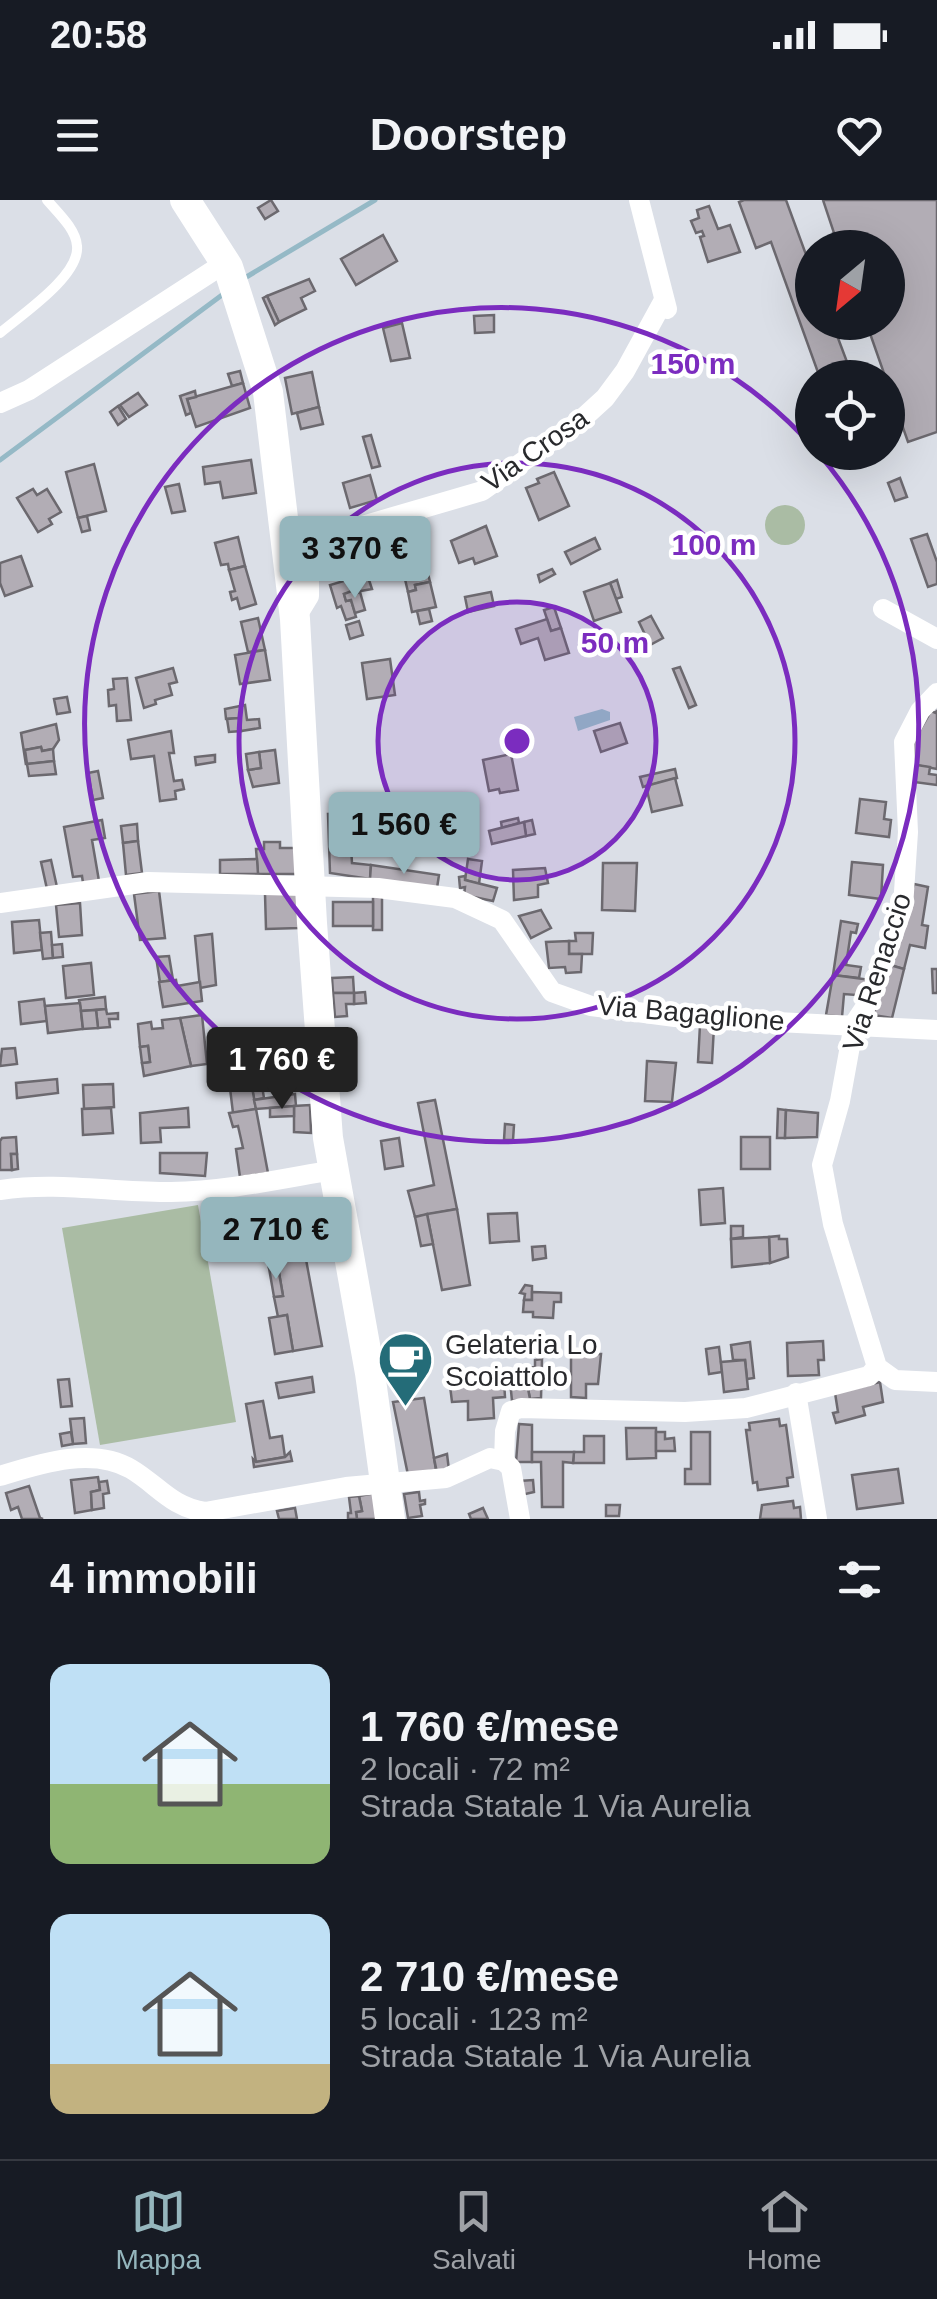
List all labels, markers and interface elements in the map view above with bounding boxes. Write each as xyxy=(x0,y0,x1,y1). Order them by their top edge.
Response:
text: 20:58 xyxy=(50,14,147,56)
icon: menu xyxy=(50,108,105,163)
icon: heart xyxy=(832,108,887,163)
text: Doorstep xyxy=(370,109,567,160)
north arrow xyxy=(795,230,905,340)
map controls xyxy=(795,230,905,470)
text: 150 m xyxy=(650,347,736,380)
button: locate xyxy=(795,360,905,470)
street label: Via Crosa xyxy=(476,402,594,498)
pin: 3 370 € xyxy=(263,516,447,601)
text: 100 m xyxy=(671,528,757,561)
text: 3 370 € xyxy=(302,530,408,566)
text: 50 m xyxy=(581,626,649,659)
centre of rings xyxy=(499,723,535,759)
pin: 1 560 € xyxy=(312,792,496,877)
text: 1 560 € xyxy=(351,806,457,842)
street label: Via Renaccio xyxy=(837,889,917,1055)
street label: Via Bagaglione xyxy=(596,989,786,1037)
pin: 1 760 € xyxy=(190,1027,374,1112)
text: 1 760 € xyxy=(229,1041,335,1077)
pin: 2 710 € xyxy=(184,1197,368,1282)
text: 2 710 € xyxy=(223,1211,329,1247)
place label: Gelateria Lo Scoiattolo xyxy=(445,1329,598,1392)
cafe icon: Gelateria Lo Scoiattolo xyxy=(376,1330,436,1409)
icon: filters xyxy=(832,1552,887,1607)
text: 4 immobili xyxy=(50,1555,258,1602)
text: 1 760 €/mese xyxy=(360,1703,619,1750)
icon: home xyxy=(130,1704,250,1824)
text: 2 locali · 72 m² xyxy=(360,1751,570,1787)
text: Strada Statale 1 Via Aurelia xyxy=(360,1788,751,1824)
text: 2 710 €/mese xyxy=(360,1953,619,2000)
icon: home xyxy=(130,1954,250,2074)
text: 5 locali · 123 m² xyxy=(360,2001,588,2037)
text: Strada Statale 1 Via Aurelia xyxy=(360,2038,751,2074)
tab: Mappa xyxy=(115,2184,201,2276)
tab: Salvati xyxy=(432,2184,516,2276)
tab: Home xyxy=(747,2184,822,2276)

